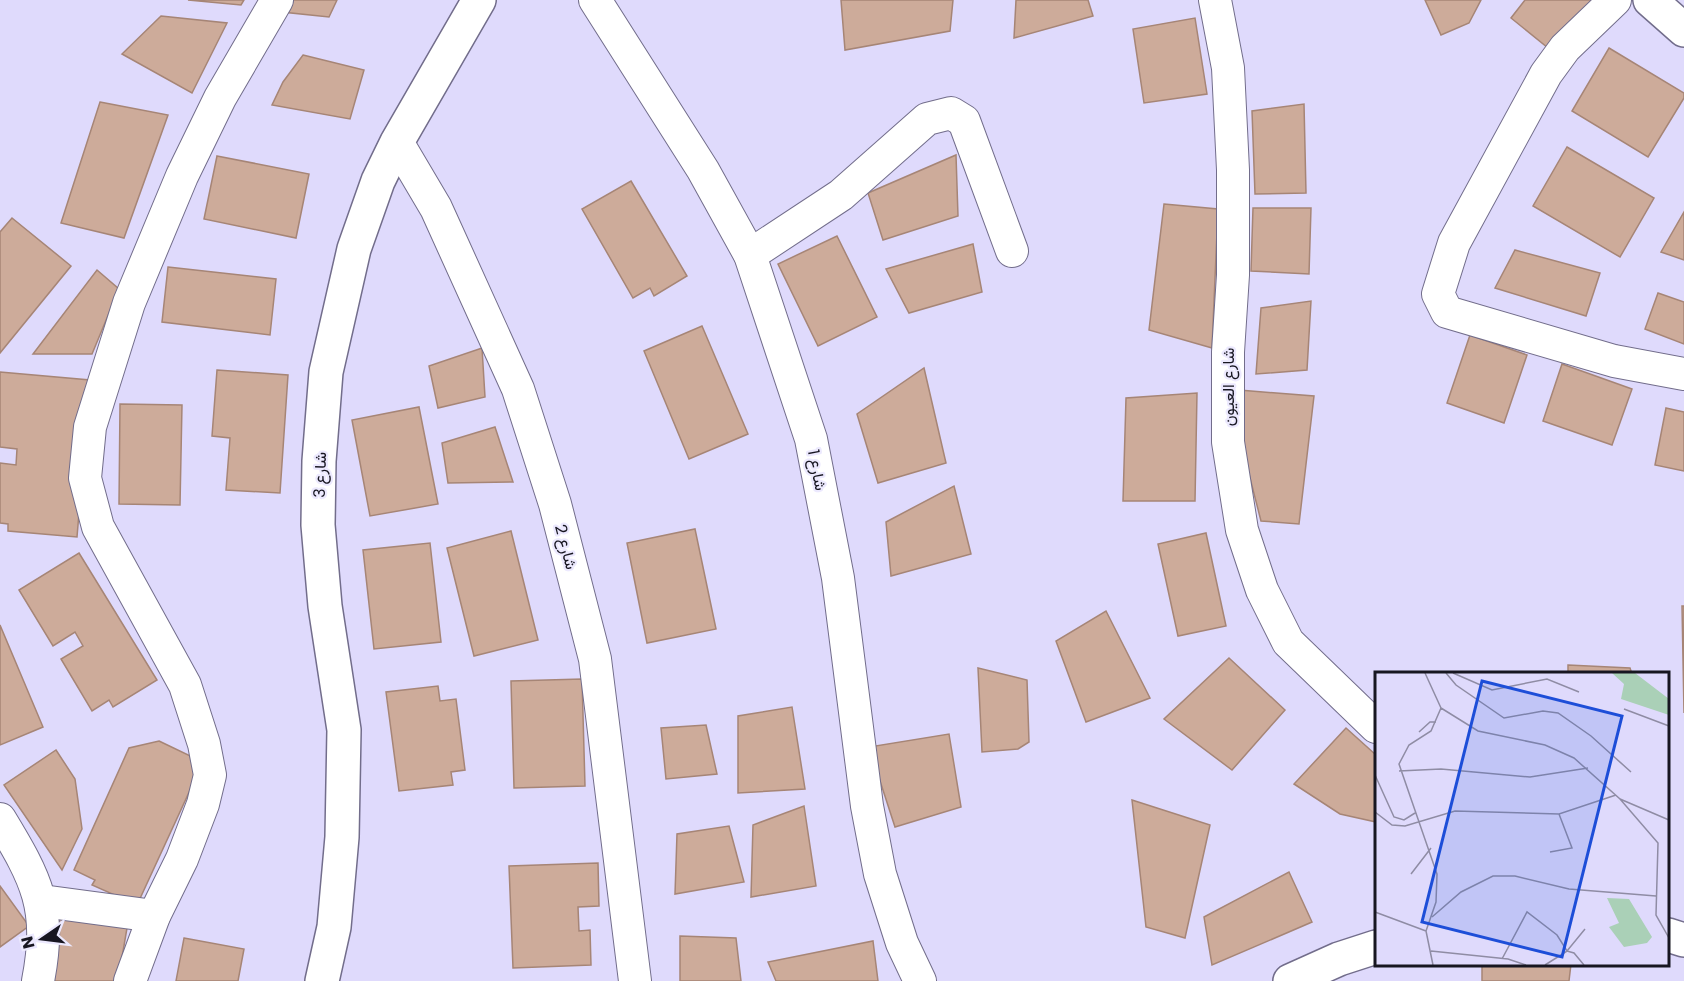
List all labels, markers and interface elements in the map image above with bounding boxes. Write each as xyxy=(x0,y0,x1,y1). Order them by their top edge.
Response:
street label: شارع العيون xyxy=(1217,348,1240,426)
street label: شارع 1 xyxy=(802,447,832,493)
street label: شارع 3 xyxy=(308,452,332,498)
street label: شارع 2 xyxy=(549,522,583,572)
inset map xyxy=(1375,672,1669,966)
north arrow xyxy=(12,909,72,969)
text: N xyxy=(15,934,41,951)

